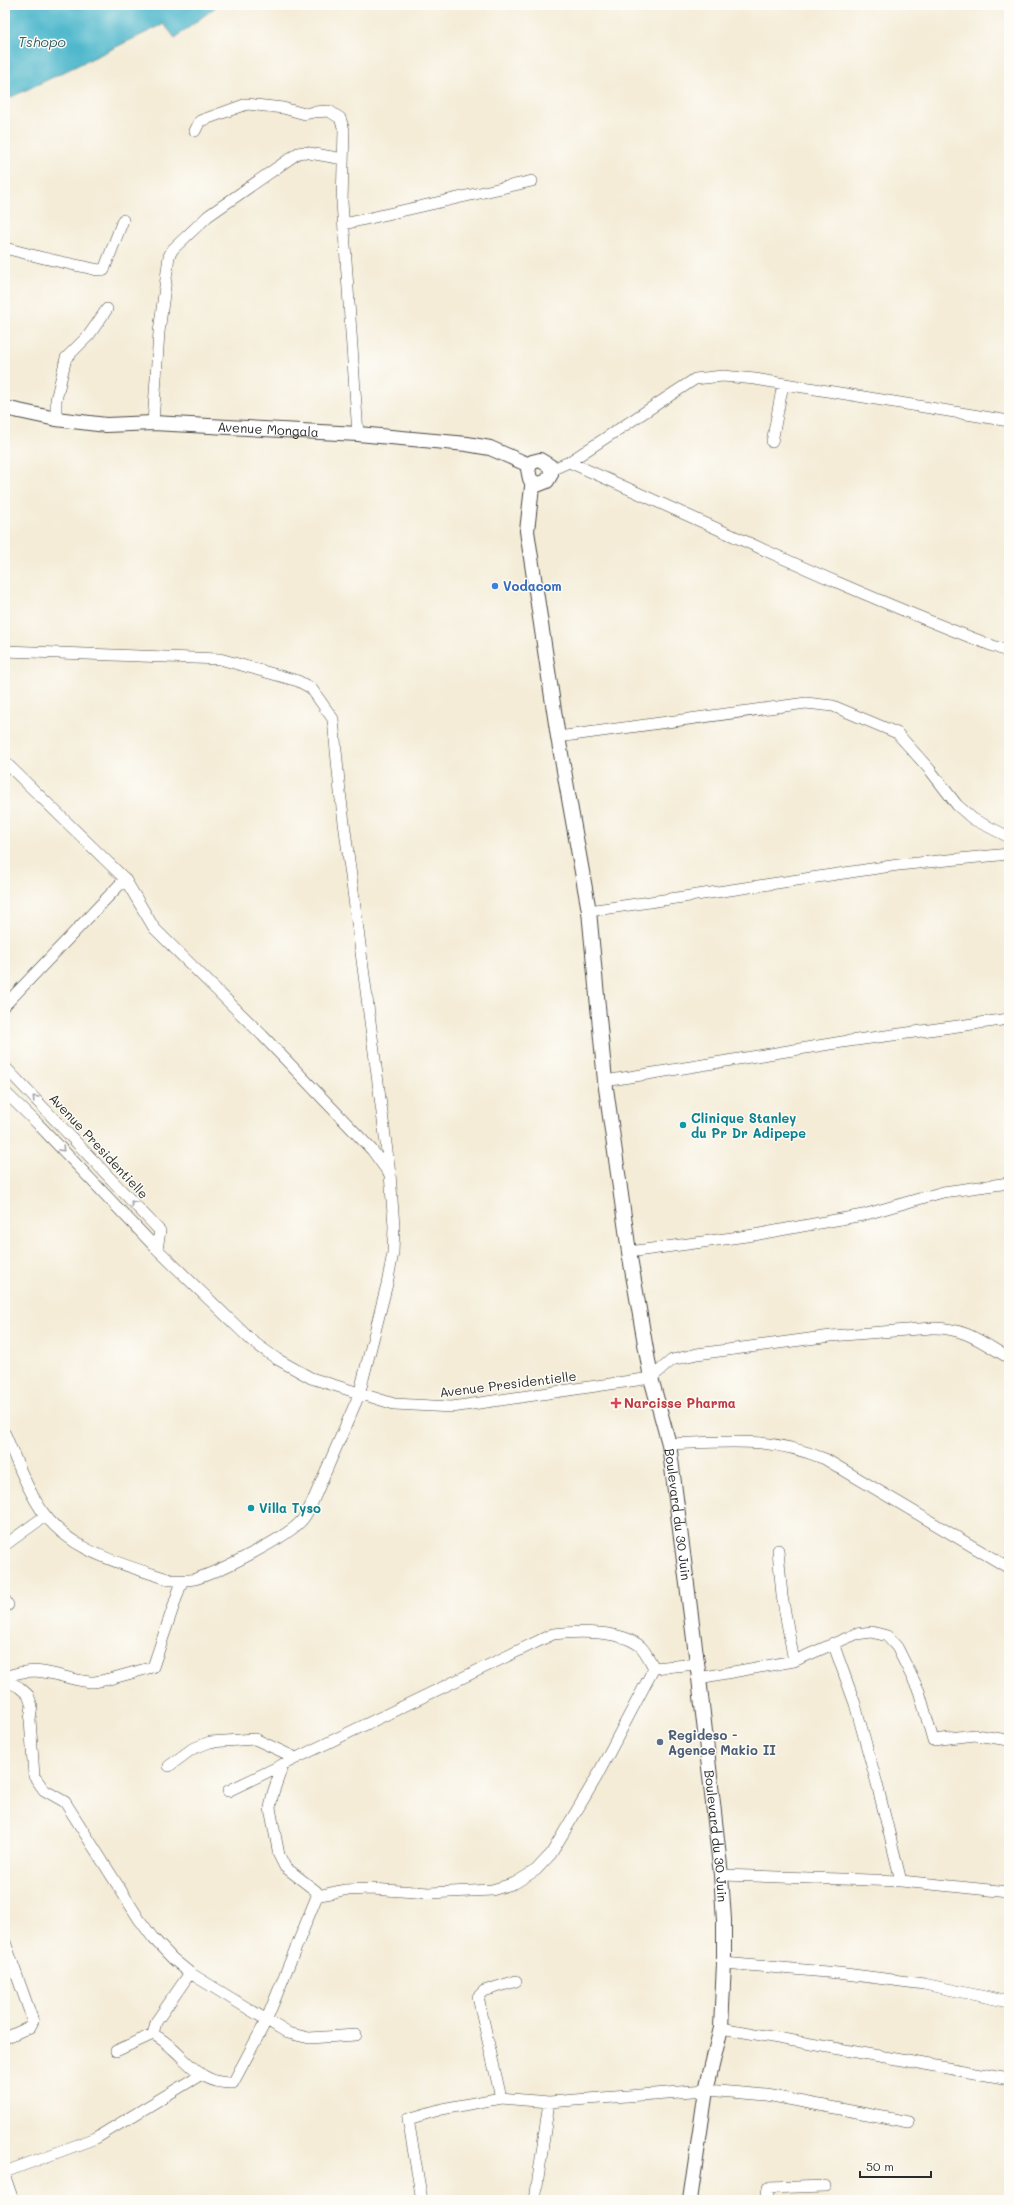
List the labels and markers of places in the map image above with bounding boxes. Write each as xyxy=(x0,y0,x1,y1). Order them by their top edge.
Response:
place label: Vodacom xyxy=(503,577,562,594)
marker: Vodacom xyxy=(490,581,500,591)
place label: Clinique Stanley du Pr Dr Adipepe xyxy=(691,1109,806,1141)
marker: Clinique Stanley du Pr Dr Adipepe xyxy=(678,1120,688,1130)
place label: Narcisse Pharma xyxy=(624,1394,736,1411)
marker: Narcisse Pharma xyxy=(611,1398,621,1408)
place label: Villa Tyso xyxy=(259,1499,321,1517)
marker: Villa Tyso xyxy=(246,1503,256,1513)
place label: Regideso - Agence Makio II xyxy=(668,1726,776,1758)
marker: Regideso - Agence Makio II xyxy=(655,1737,665,1747)

